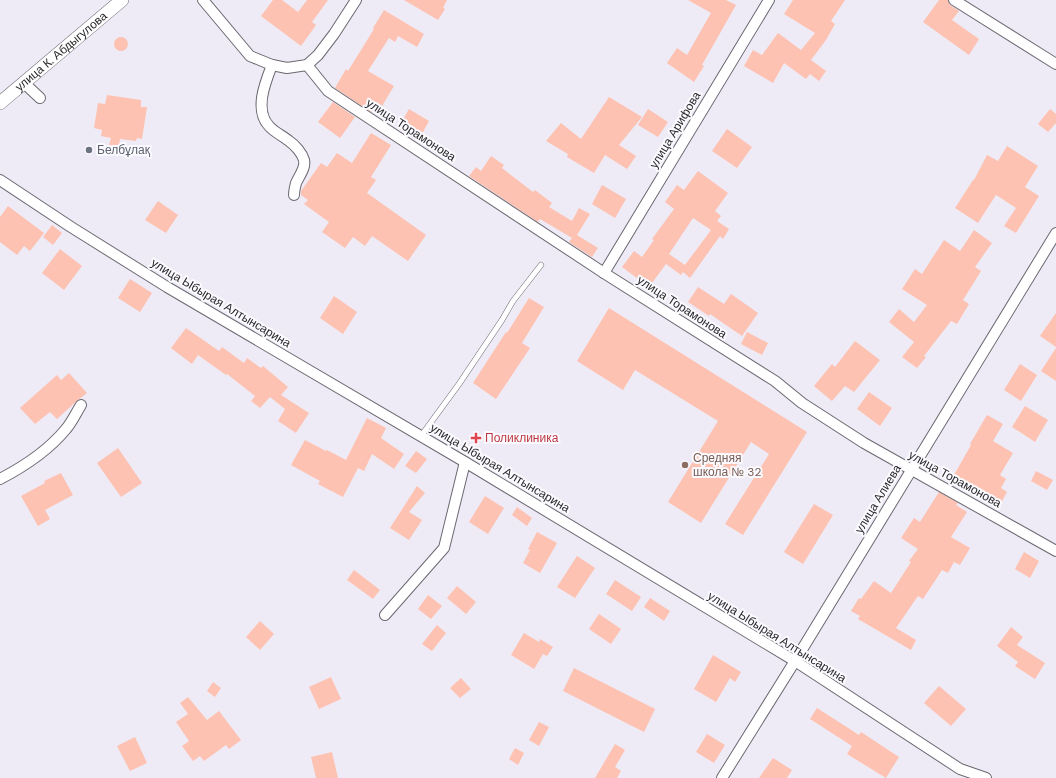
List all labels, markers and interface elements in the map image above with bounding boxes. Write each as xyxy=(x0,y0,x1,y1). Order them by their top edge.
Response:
street label: улица К. Абдыгулова xyxy=(12,8,111,95)
street label: улица Арифова xyxy=(646,88,704,171)
street label: улица Торамонова xyxy=(363,95,459,165)
place label: Белбұлақ xyxy=(97,142,151,158)
marker: Белбұлақ xyxy=(84,145,94,155)
street label: улица Ыбырая Алтынсарина xyxy=(148,255,294,351)
street label: улица Торамонова xyxy=(634,272,730,342)
street label: улица Ыбырая Алтынсарина xyxy=(427,420,573,516)
place label: Поликлиника xyxy=(485,430,559,446)
marker: Поликлиника xyxy=(470,432,482,444)
street label: улица Торамонова xyxy=(906,447,1005,511)
place label: Средняя школа № 32 xyxy=(693,450,761,480)
marker: Средняя школа № 32 xyxy=(680,460,690,470)
street label: улица Алиева xyxy=(851,461,905,536)
street label: улица Ыбырая Алтынсарина xyxy=(705,588,850,686)

